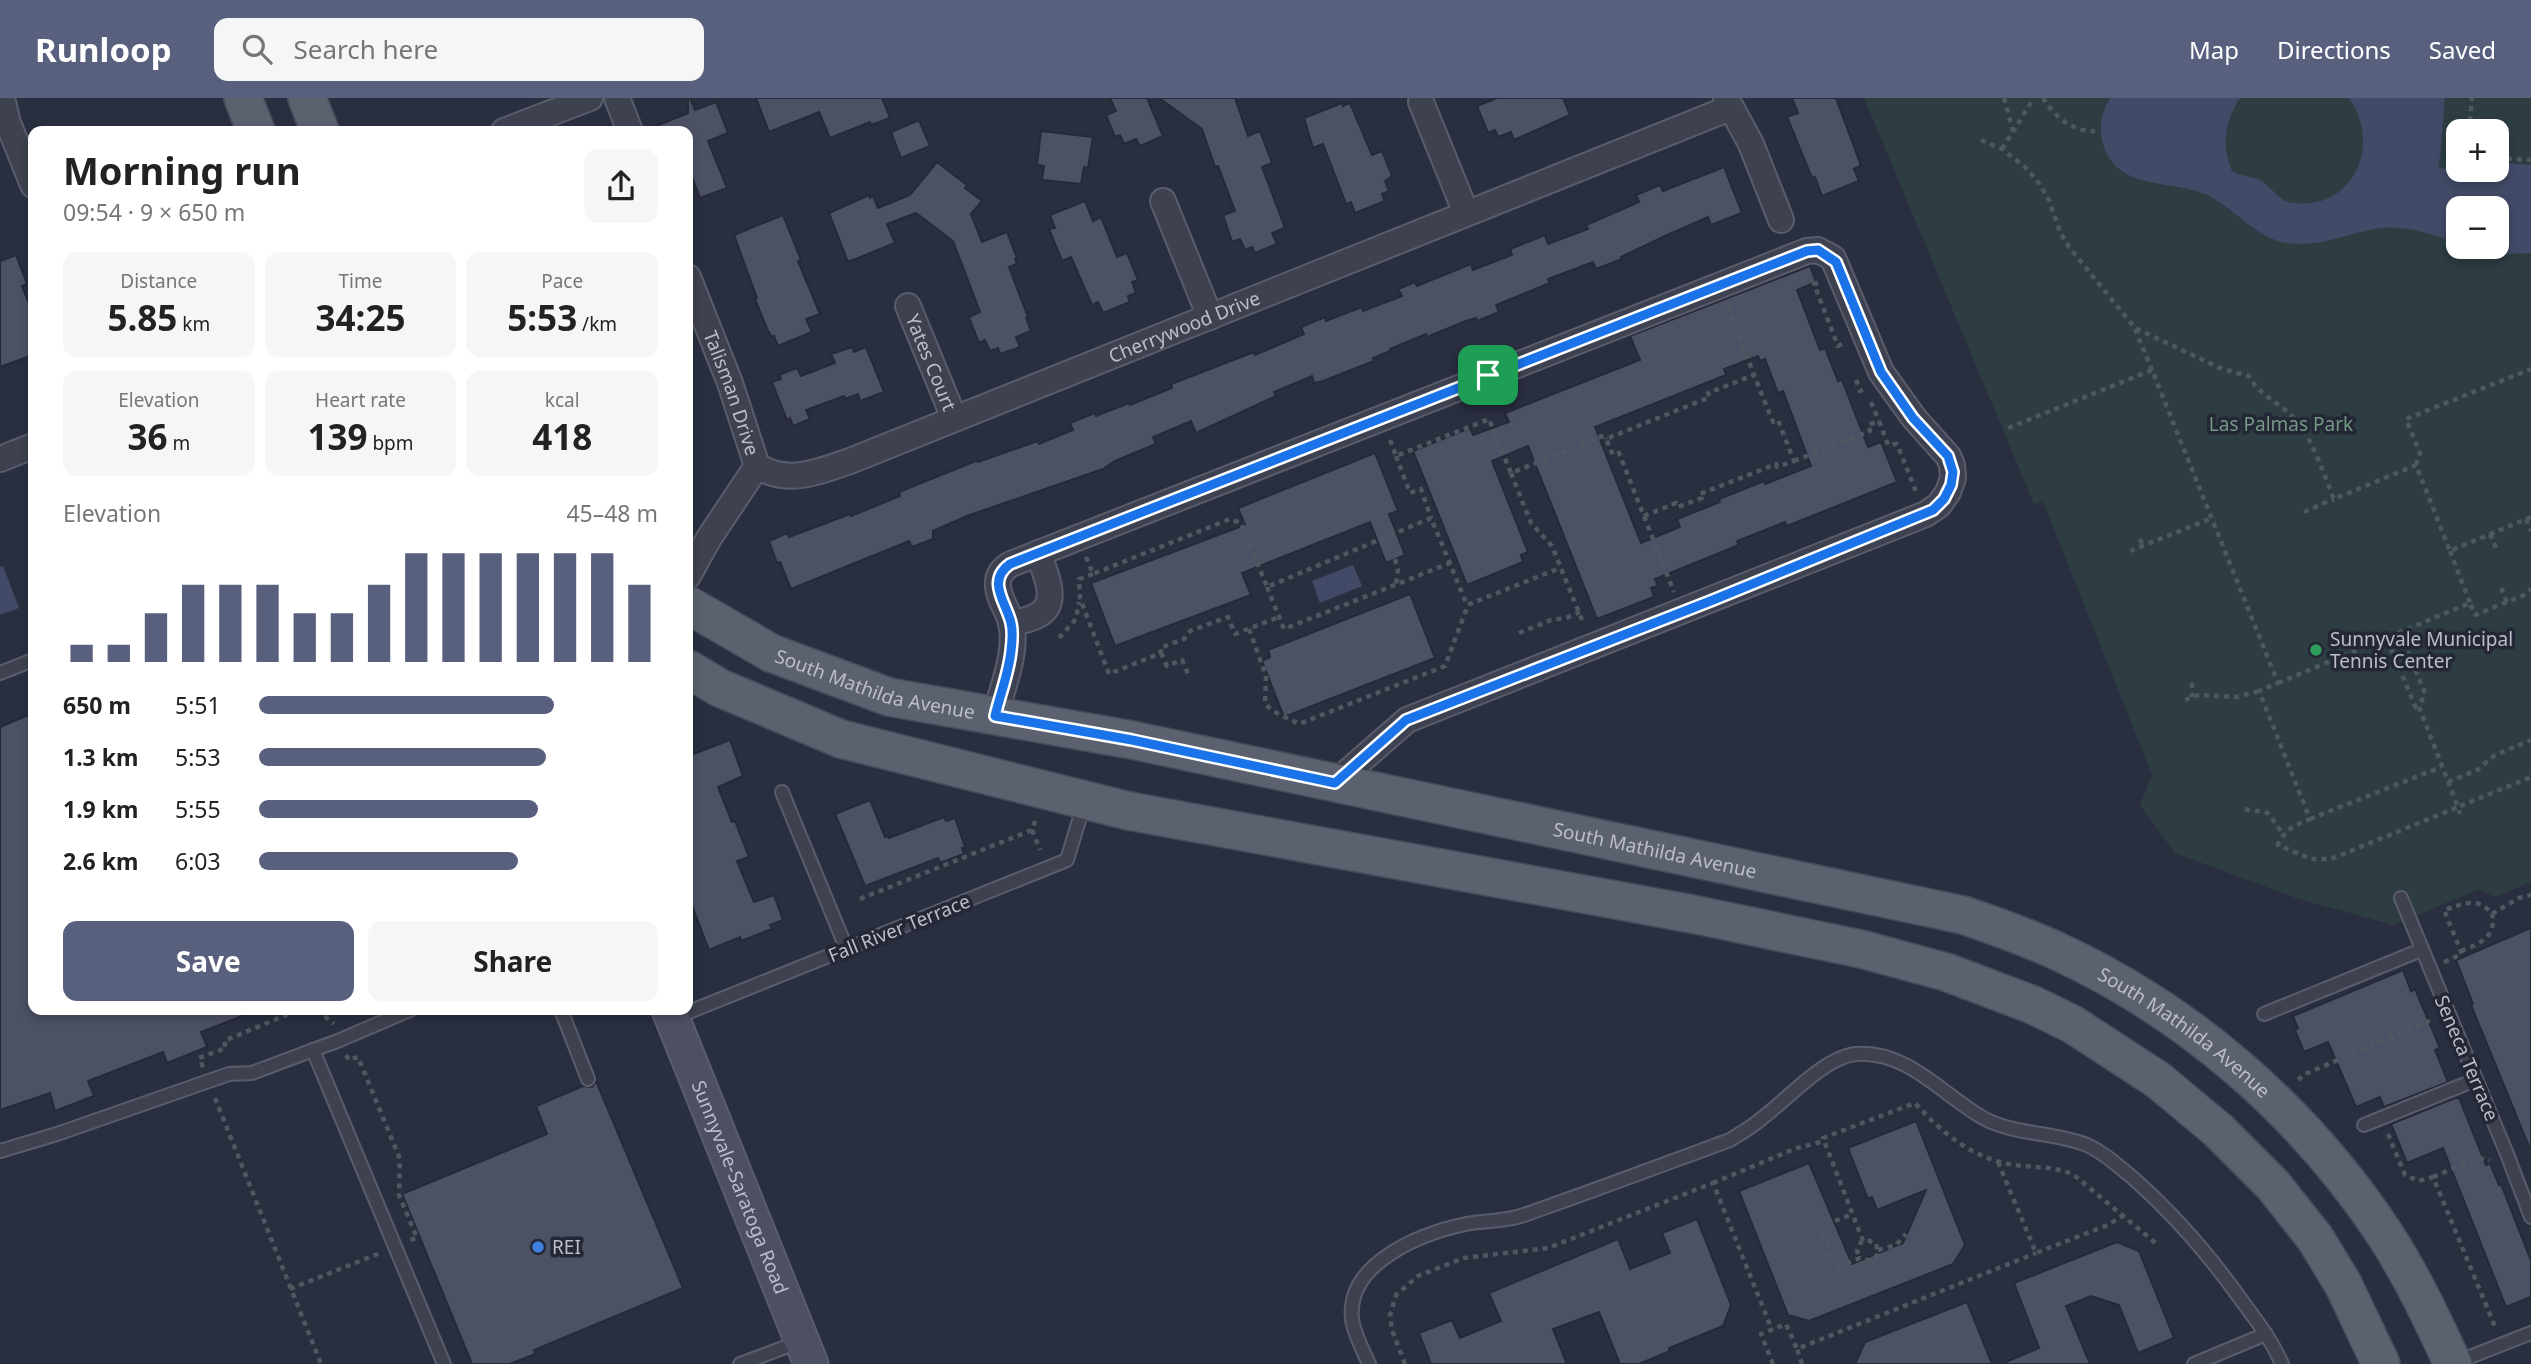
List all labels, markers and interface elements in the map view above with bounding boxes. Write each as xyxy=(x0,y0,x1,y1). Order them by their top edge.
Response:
search box xyxy=(214,18,704,81)
text: Runloop xyxy=(35,27,172,72)
icon: search xyxy=(238,30,276,68)
text: Search here xyxy=(294,31,438,67)
text: Map xyxy=(2189,33,2239,66)
text: Directions xyxy=(2277,33,2391,66)
text: Saved xyxy=(2429,33,2496,66)
map controls xyxy=(2446,119,2509,259)
button: + xyxy=(2446,119,2509,182)
text: Morning run xyxy=(63,144,301,196)
button: share xyxy=(584,149,658,223)
text: 09:54 · 9 × 650 m xyxy=(63,196,245,228)
button: − xyxy=(2446,196,2509,259)
text: Distance xyxy=(120,268,197,294)
text: Time xyxy=(339,268,382,294)
text: Pace xyxy=(541,268,583,294)
street label: Cherrywood Drive xyxy=(1104,285,1264,369)
text: 5.85 xyxy=(107,294,177,341)
text: 34:25 xyxy=(316,294,405,341)
text: 5:53 xyxy=(507,294,577,341)
street label: Yates Court xyxy=(900,310,963,415)
text: km xyxy=(177,311,210,337)
text: /km xyxy=(577,311,617,337)
street label: Talisman Drive xyxy=(698,327,766,459)
pin xyxy=(1458,345,1518,405)
icon: arrive xyxy=(1469,356,1507,394)
text: Elevation xyxy=(118,387,199,413)
text: Heart rate xyxy=(315,387,406,413)
text: kcal xyxy=(545,387,580,413)
park label: Las Palmas Park xyxy=(2209,411,2353,437)
text: 36 xyxy=(127,413,167,460)
text: 139 xyxy=(307,413,367,460)
text: 418 xyxy=(532,413,592,460)
text: m xyxy=(167,430,190,456)
text: bpm xyxy=(367,430,414,456)
text: Elevation xyxy=(63,497,161,529)
text: 45–48 m xyxy=(566,497,658,529)
place label: Sunnyvale Municipal Tennis Center xyxy=(2330,626,2513,674)
marker: Sunnyvale Municipal Tennis Center xyxy=(2308,642,2324,658)
street label: South Mathilda Avenue xyxy=(771,643,977,725)
text: 650 m xyxy=(63,689,131,721)
text: 5:51 xyxy=(175,689,221,721)
text: 1.3 km xyxy=(63,741,138,773)
text: 5:53 xyxy=(175,741,221,773)
text: 1.9 km xyxy=(63,793,138,825)
text: 5:55 xyxy=(175,793,221,825)
street label: South Mathilda Avenue xyxy=(1551,816,1759,884)
text: 2.6 km xyxy=(63,845,138,877)
text: 6:03 xyxy=(175,845,221,877)
street label: Fall River Terrace xyxy=(824,888,974,968)
button: Save xyxy=(63,921,354,1001)
button: Share xyxy=(368,921,658,1001)
street label: South Mathilda Avenue xyxy=(2093,961,2276,1104)
street label: Seneca Terrace xyxy=(2429,991,2505,1125)
street label: Sunnyvale-Saratoga Road xyxy=(686,1077,795,1298)
place label: REI xyxy=(552,1234,581,1260)
marker: REI xyxy=(530,1239,546,1255)

